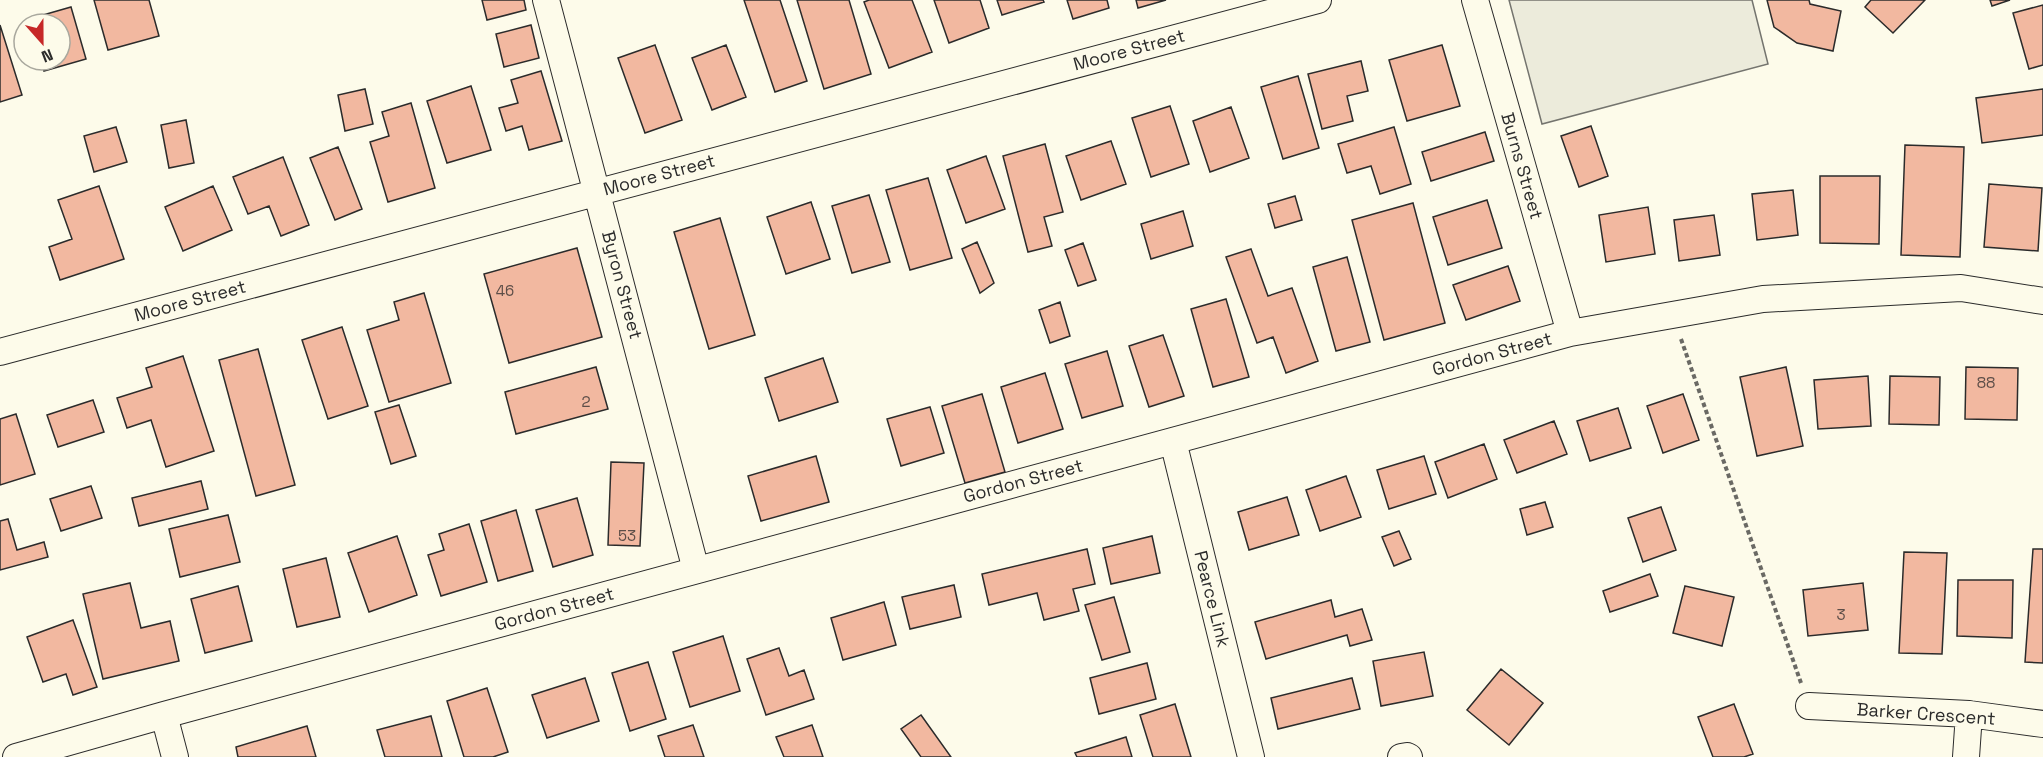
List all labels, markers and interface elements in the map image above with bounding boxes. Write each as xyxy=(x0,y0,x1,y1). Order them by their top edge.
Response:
north arrow xyxy=(12,12,72,72)
street label: Moore Street xyxy=(1071,24,1187,75)
text: N xyxy=(38,44,56,67)
street label: Burns Street xyxy=(1496,110,1549,222)
street label: Moore Street xyxy=(601,149,717,200)
street label: Byron Street xyxy=(597,228,648,342)
street label: Moore Street xyxy=(132,275,248,326)
house number: 46 xyxy=(496,281,514,300)
street label: Gordon Street xyxy=(1430,327,1554,381)
house number: 88 xyxy=(1977,373,1995,392)
house number: 2 xyxy=(581,392,591,411)
street label: Gordon Street xyxy=(961,454,1085,508)
house number: 53 xyxy=(618,526,636,545)
street label: Pearce Link xyxy=(1189,548,1236,650)
street label: Gordon Street xyxy=(492,582,616,636)
house number: 3 xyxy=(1836,605,1846,624)
street label: Barker Crescent xyxy=(1856,697,1996,730)

